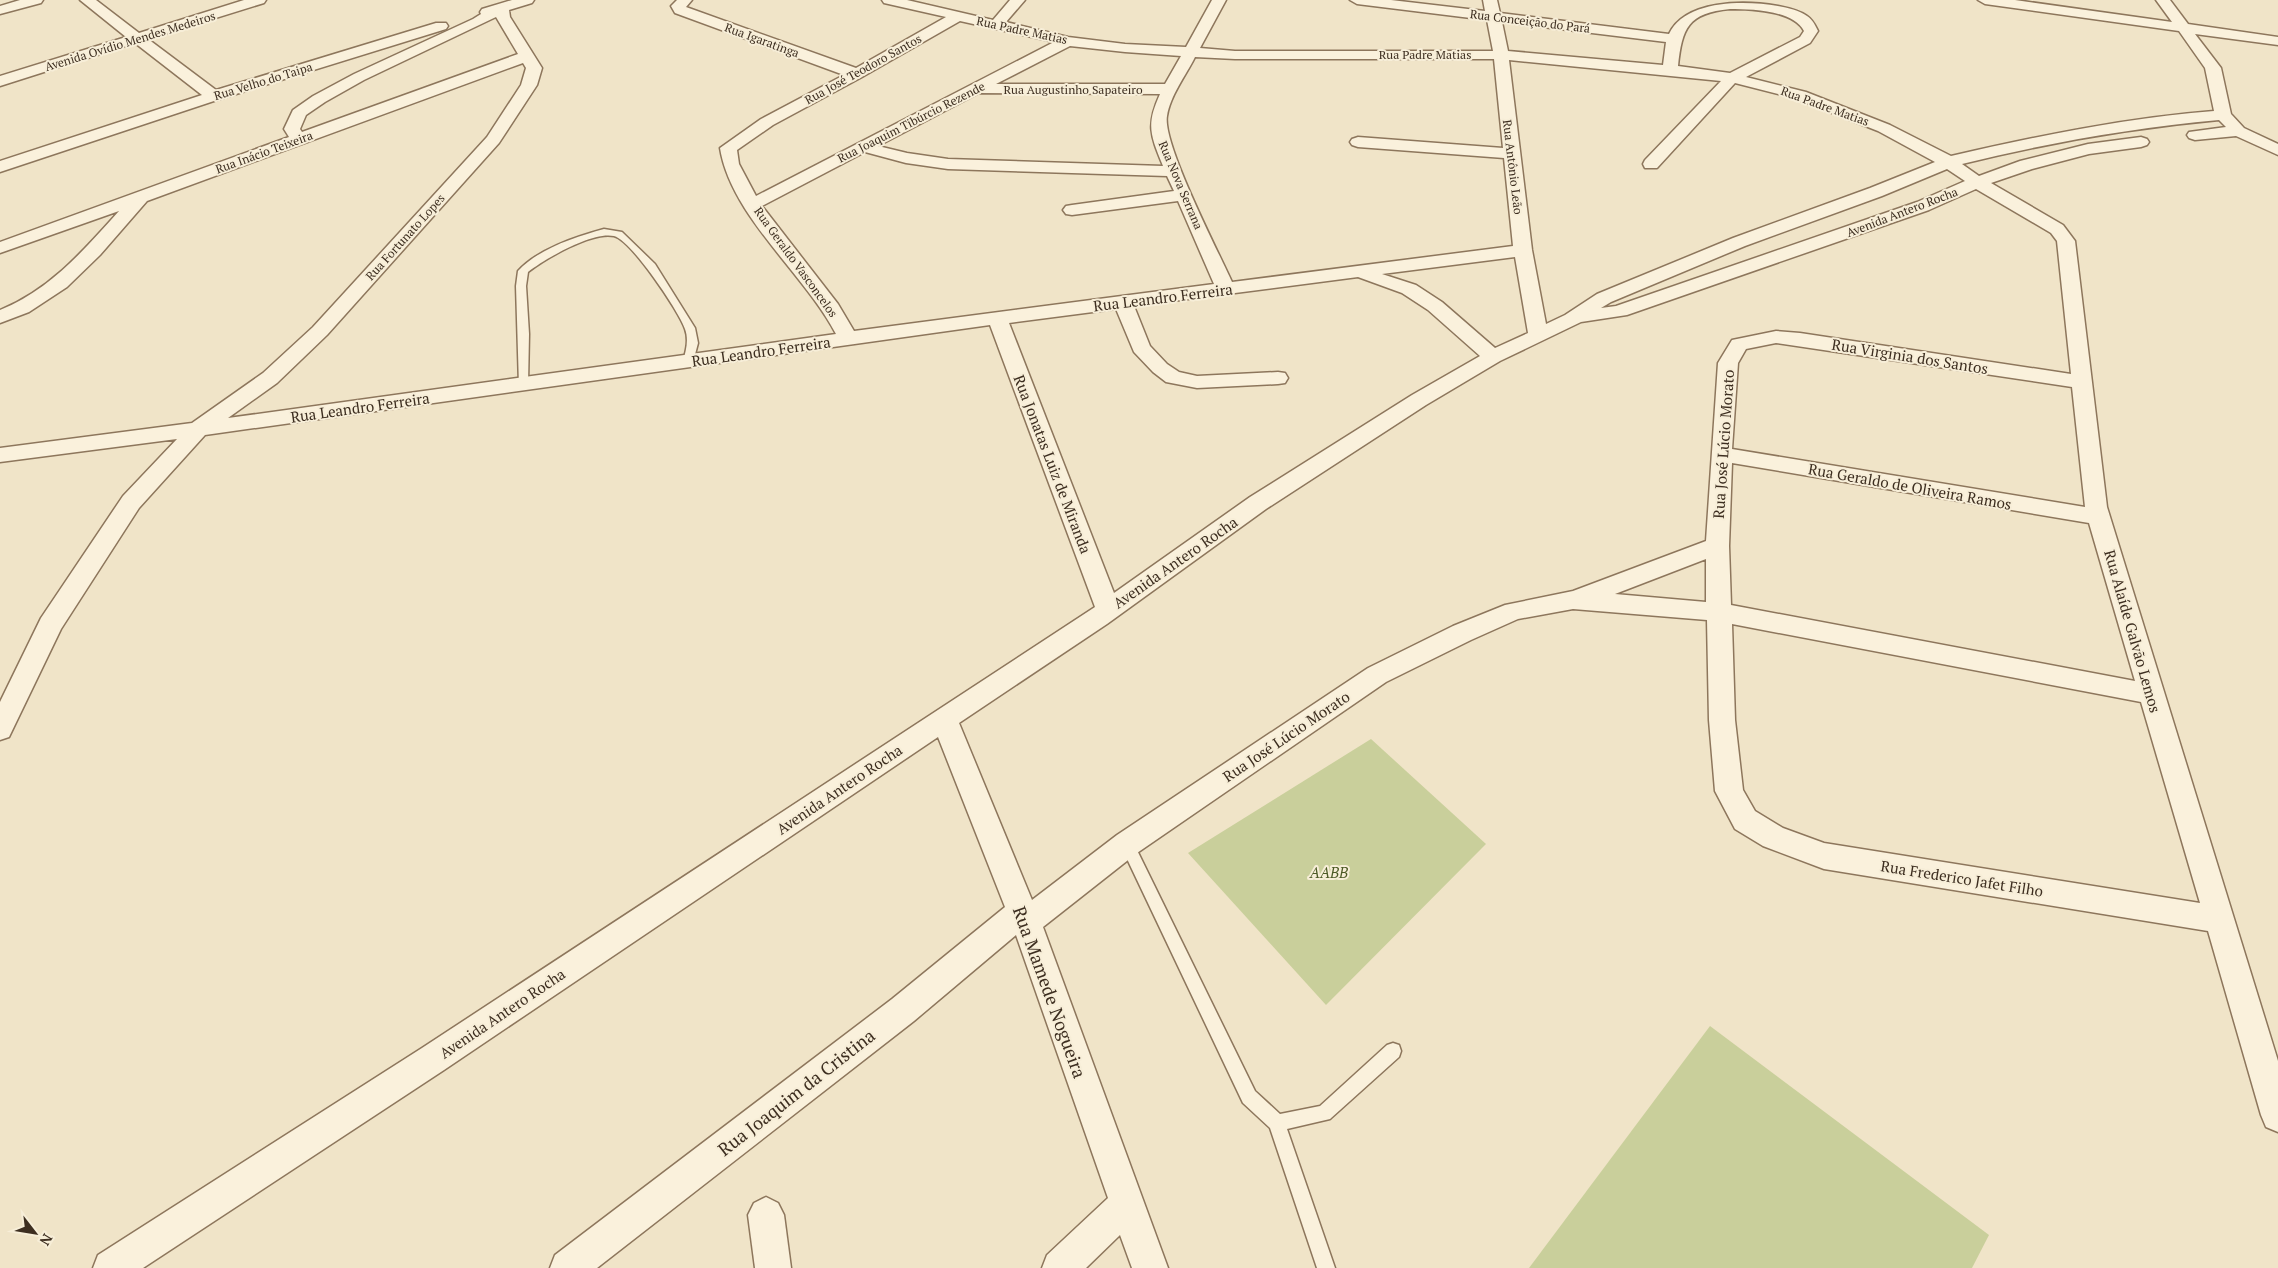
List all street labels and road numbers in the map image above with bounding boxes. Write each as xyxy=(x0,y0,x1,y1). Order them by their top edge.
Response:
street label: Rua Conceição do Pará xyxy=(1469,6,1591,36)
street label: Avenida Ovídio Mendes Medeiros xyxy=(43,8,217,74)
street label: Rua Padre Matias xyxy=(975,13,1069,47)
street label: Rua Igaratinga xyxy=(723,20,801,60)
street label: Rua José Teodoro Santos xyxy=(802,31,924,107)
street label: Rua Padre Matias xyxy=(1379,47,1471,62)
street label: Rua Velho do Taipa xyxy=(212,59,314,103)
street label: Rua Joaquim Tibúrcio Rezende xyxy=(835,78,987,166)
street label: Rua Augustinho Sapateiro xyxy=(1003,82,1143,97)
street label: Rua Padre Matias xyxy=(1779,83,1871,129)
street label: Rua Antônio Leão xyxy=(1500,119,1526,216)
street label: Rua Inácio Teixeira xyxy=(213,127,315,177)
street label: Rua Nova Serrana xyxy=(1156,138,1206,232)
street label: Avenida Antero Rocha xyxy=(1844,184,1960,240)
street label: Rua Fortunato Lopes xyxy=(362,191,448,283)
street label: Rua Geraldo Vasconcelos xyxy=(751,204,841,320)
street label: Rua Leandro Ferreira xyxy=(1092,278,1234,315)
street label: Rua Leandro Ferreira xyxy=(690,331,832,371)
street label: Rua Virginia dos Santos xyxy=(1830,334,1990,378)
street label: Rua José Lúcio Morato xyxy=(1708,369,1738,519)
street label: Rua Jonatas Luiz de Miranda xyxy=(1010,372,1097,557)
street label: Rua Leandro Ferreira xyxy=(289,387,431,427)
street label: Rua Geraldo de Oliveira Ramos xyxy=(1807,458,2013,514)
street label: Avenida Antero Rocha xyxy=(1109,511,1242,613)
street label: Rua Alaíde Galvão Lemos xyxy=(2100,547,2166,715)
street label: Rua José Lúcio Morato xyxy=(1219,686,1353,786)
street label: Avenida Antero Rocha xyxy=(772,739,906,839)
street label: Rua Frederico Jafet Filho xyxy=(1879,855,2045,901)
street label: Rua Mamede Nogueira xyxy=(1008,903,1092,1081)
street label: Avenida Antero Rocha xyxy=(435,963,569,1063)
street label: Rua Joaquim da Cristina xyxy=(713,1023,879,1161)

